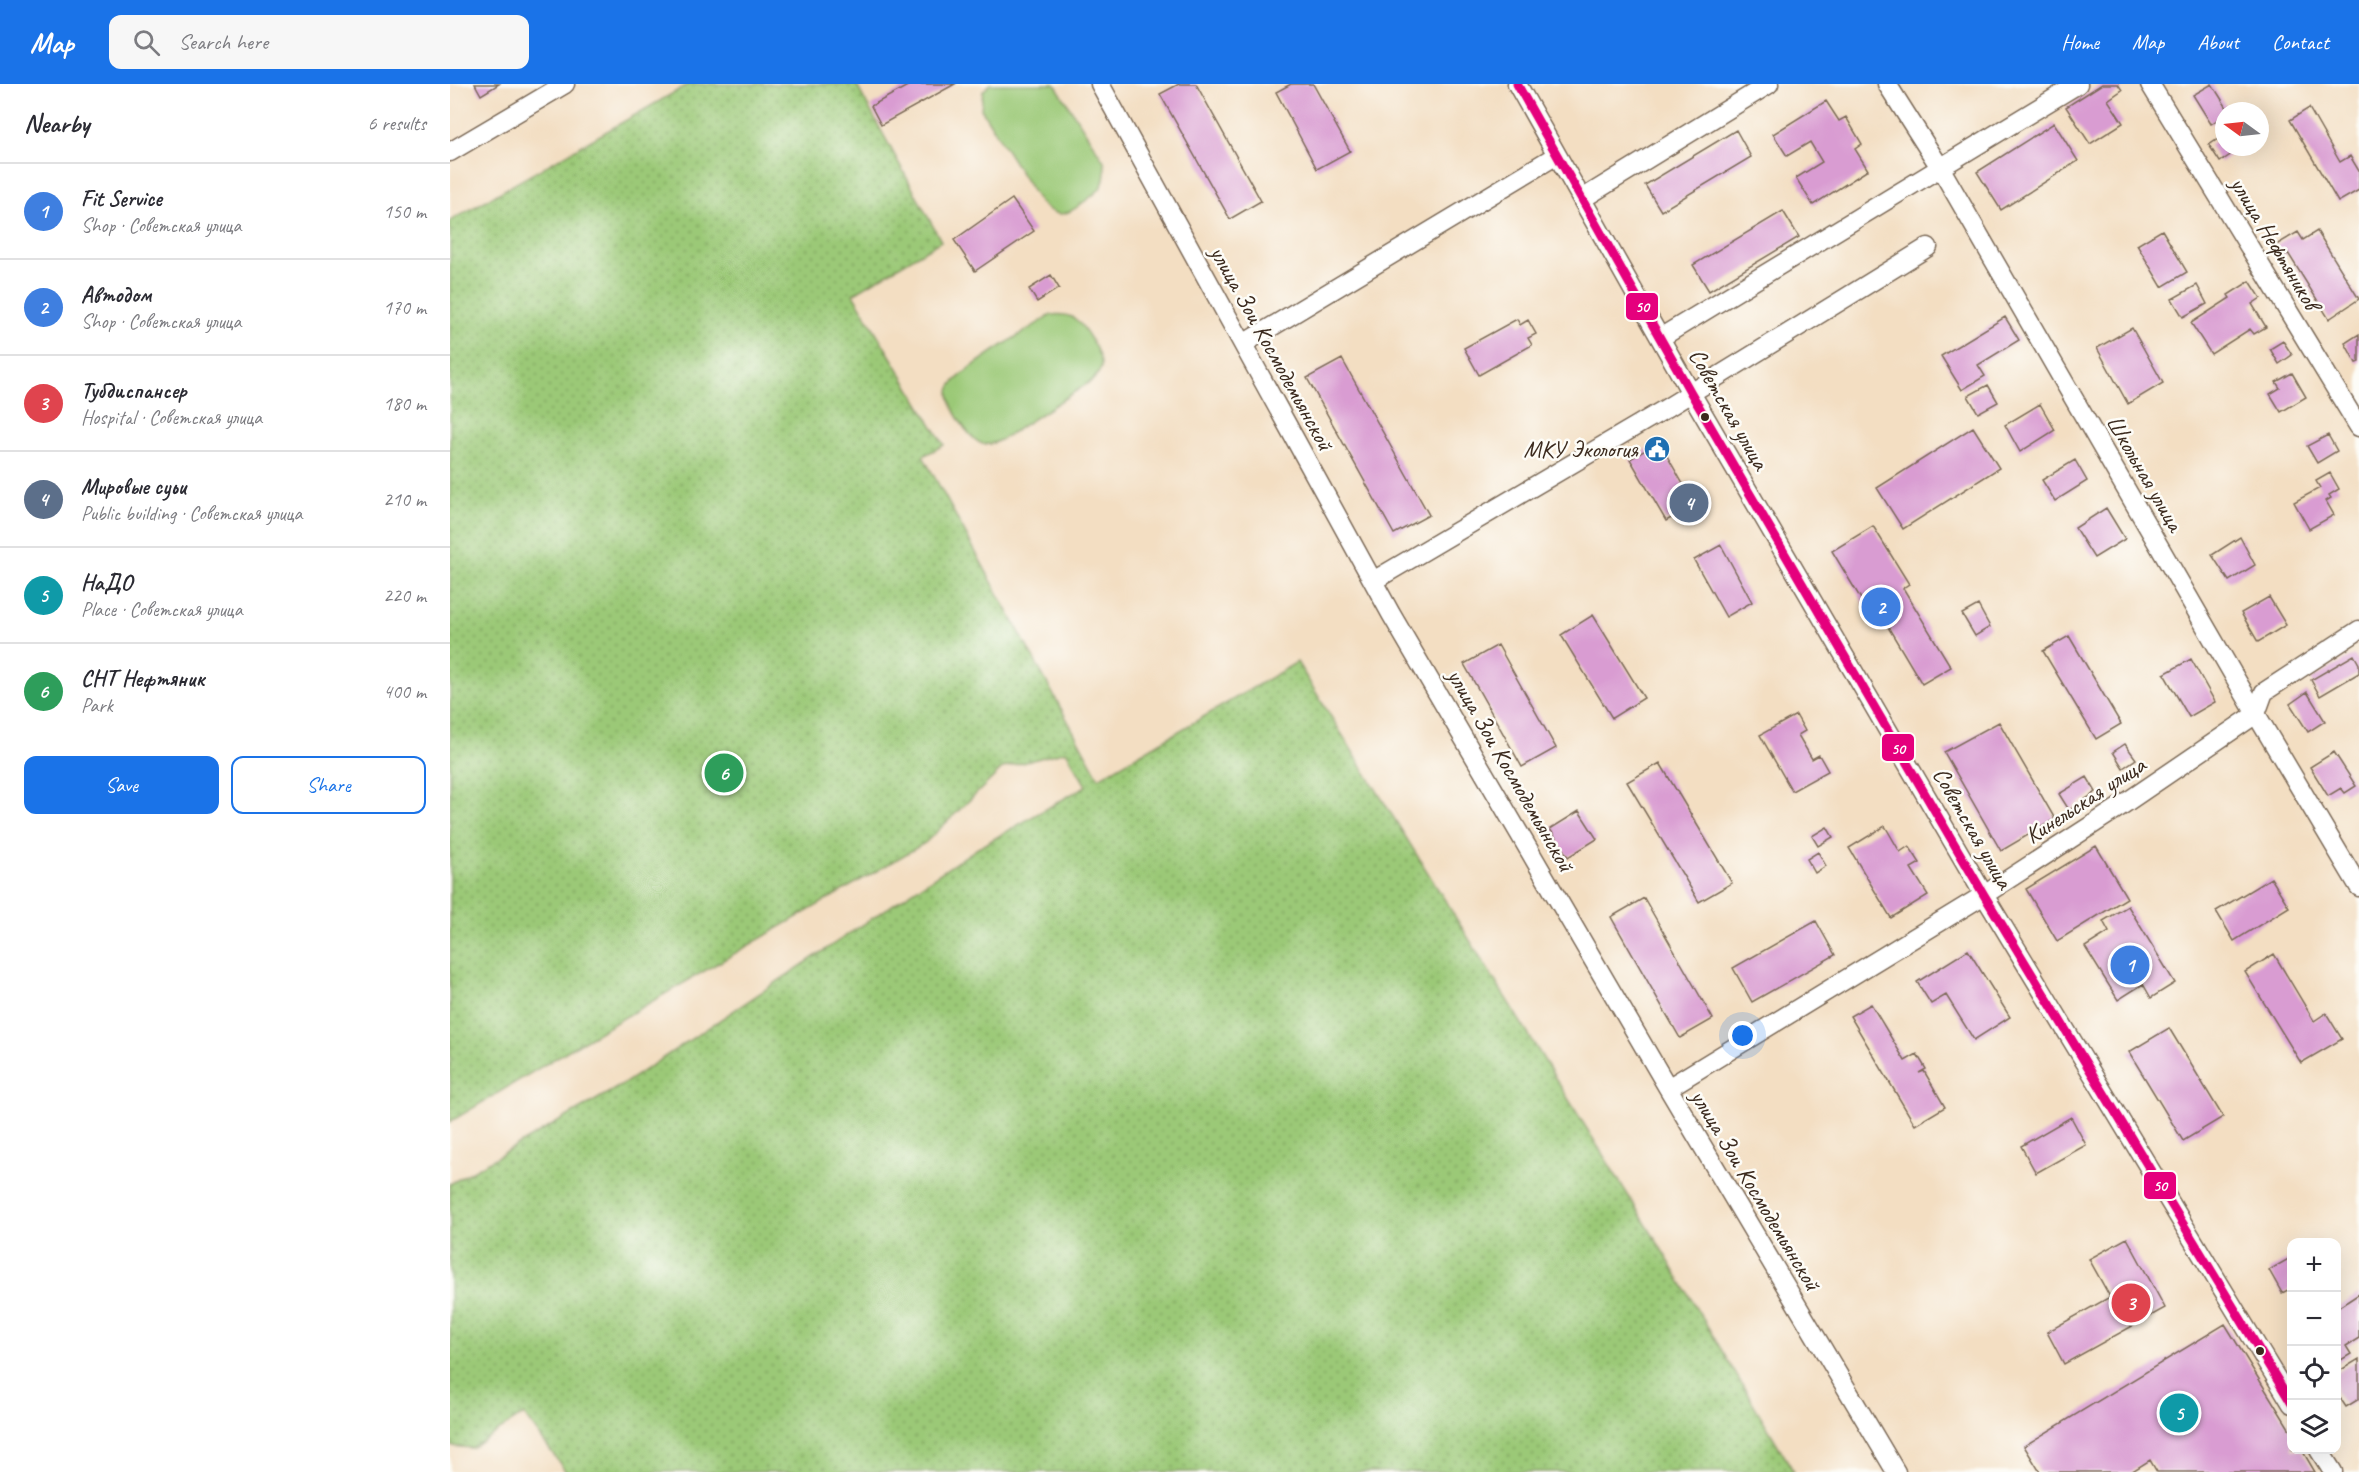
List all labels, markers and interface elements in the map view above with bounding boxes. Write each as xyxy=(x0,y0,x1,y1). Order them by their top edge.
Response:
search box xyxy=(109,15,529,69)
text: Map xyxy=(30,25,73,60)
icon: search xyxy=(130,26,163,59)
text: Search here xyxy=(178,28,268,56)
text: Home xyxy=(2061,29,2099,55)
text: Map xyxy=(2132,29,2164,55)
text: About xyxy=(2197,29,2239,55)
text: Contact xyxy=(2272,29,2329,55)
north arrow xyxy=(2215,102,2269,156)
text: Nearby xyxy=(24,107,89,140)
text: 6 results xyxy=(367,111,426,136)
street label: улица Нефтяников xyxy=(2223,169,2329,320)
text: Fit Service xyxy=(81,185,162,213)
text: 1 xyxy=(39,199,48,224)
text: 150 m xyxy=(383,199,426,224)
text: Shop · Советская улица xyxy=(81,213,241,238)
street label: улица Зои Космодемьянской xyxy=(1202,239,1342,457)
text: Автодом xyxy=(81,281,151,309)
line badge: 50 xyxy=(1625,292,1659,321)
text: 2 xyxy=(39,295,48,320)
text: 170 m xyxy=(383,295,426,320)
text: 50 xyxy=(1635,297,1651,317)
text: Shop · Советская улица xyxy=(81,309,241,334)
street label: Советская улица xyxy=(1682,343,1777,476)
text: Тубдиспансер xyxy=(81,377,186,405)
text: 3 xyxy=(39,391,48,416)
text: 180 m xyxy=(383,391,426,416)
text: Hospital · Советская улица xyxy=(81,405,262,430)
street label: Школьная улица xyxy=(2100,409,2191,538)
unlabelled marker xyxy=(1699,411,1711,423)
place label: МКУ Экология xyxy=(1523,434,1639,464)
public building icon: МКУ Экология xyxy=(1642,434,1672,464)
text: Мировые суьи xyxy=(81,473,186,501)
pin: 4 xyxy=(1670,480,1708,526)
text: 4 xyxy=(39,487,48,512)
text: 210 m xyxy=(383,487,426,512)
text: Public building · Советская улица xyxy=(81,501,302,526)
text: НаДО xyxy=(81,569,132,597)
text: 5 xyxy=(39,583,48,608)
text: 220 m xyxy=(383,583,426,608)
pin: 2 xyxy=(1862,584,1900,630)
text: Place · Советская улица xyxy=(81,597,242,622)
street label: улица Зои Космодемьянской xyxy=(1440,661,1582,879)
text: СНТ Нефтяник xyxy=(81,665,204,693)
text: 6 xyxy=(39,679,48,704)
text: 400 m xyxy=(383,679,426,704)
text: Park xyxy=(81,693,113,718)
line badge: 50 xyxy=(1881,733,1915,762)
text: 50 xyxy=(1891,739,1907,759)
street label: Кинельская улица xyxy=(2019,749,2152,850)
pin: 6 xyxy=(704,750,744,796)
button: Save xyxy=(24,756,219,814)
button: Share xyxy=(231,756,426,814)
street label: Советская улица xyxy=(1926,762,2021,895)
pin: 1 xyxy=(2110,942,2150,988)
your location xyxy=(1728,1021,1757,1050)
street label: улица Зои Космодемьянской xyxy=(1683,1082,1829,1298)
line badge: 50 xyxy=(2143,1171,2177,1200)
text: 50 xyxy=(2153,1176,2169,1196)
map controls xyxy=(2287,1238,2341,1454)
button: + xyxy=(2287,1238,2341,1292)
pin: 3 xyxy=(2112,1280,2150,1326)
button: − xyxy=(2287,1292,2341,1346)
unlabelled marker xyxy=(2254,1345,2266,1357)
button: locate xyxy=(2287,1346,2341,1400)
pin: 5 xyxy=(2160,1390,2198,1436)
button: layers xyxy=(2287,1400,2341,1454)

